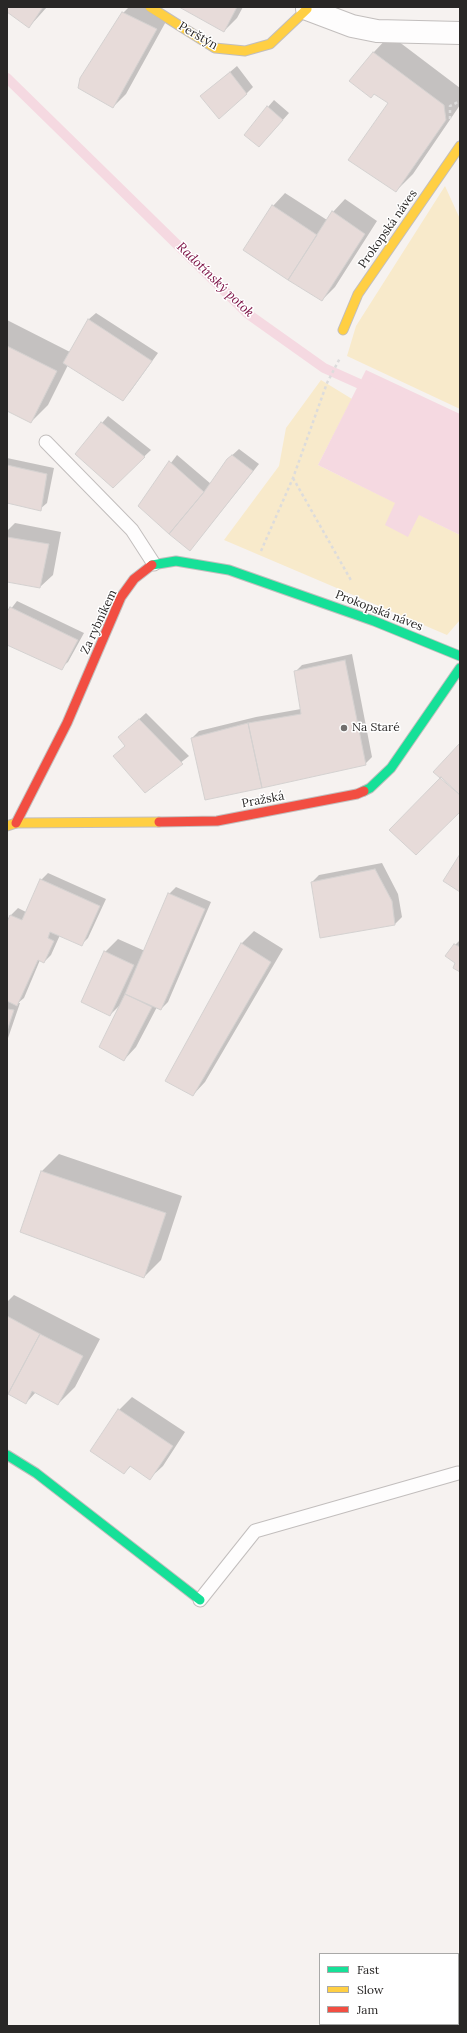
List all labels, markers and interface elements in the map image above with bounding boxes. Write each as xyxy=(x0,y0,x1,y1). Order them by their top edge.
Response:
street label: Perštýn xyxy=(176,19,220,53)
street label: Prokopská náves xyxy=(356,187,420,271)
water label: Radotínský potok xyxy=(173,239,257,321)
street label: Za rybníkem xyxy=(78,587,120,657)
street label: Prokopská náves xyxy=(333,588,425,634)
place label: Na Staré xyxy=(352,721,400,735)
marker: Na Staré xyxy=(339,723,349,733)
street label: Pražská xyxy=(241,789,285,811)
legend xyxy=(319,1953,459,2025)
text: Fast xyxy=(357,1962,380,1977)
text: Slow xyxy=(357,1982,384,1997)
text: Jam xyxy=(357,2002,378,2017)

